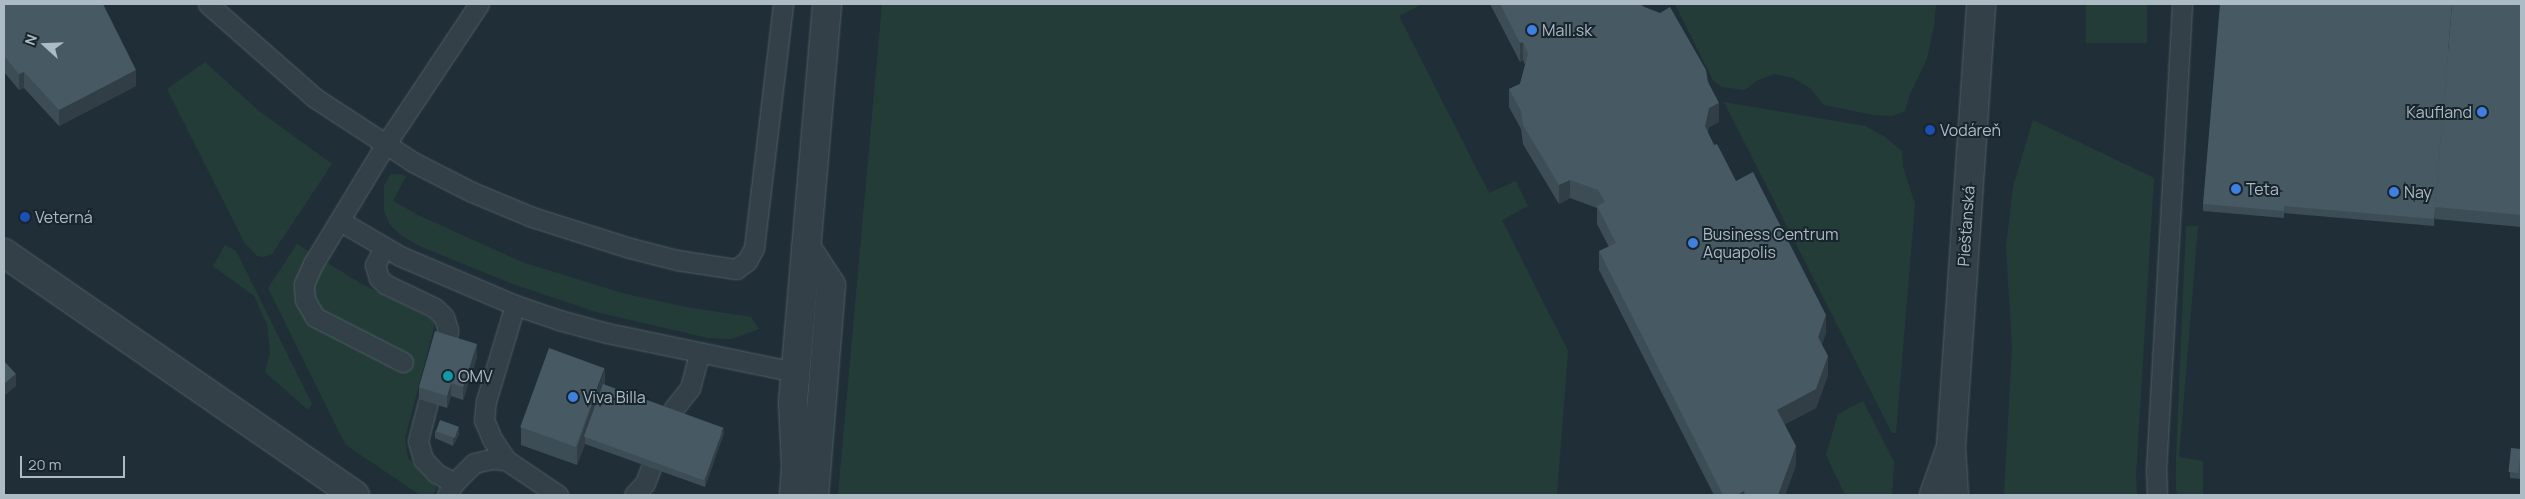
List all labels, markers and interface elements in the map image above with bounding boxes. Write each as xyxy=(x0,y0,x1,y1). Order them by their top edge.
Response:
north arrow xyxy=(20,20,70,70)
place label: Mall.sk xyxy=(1542,20,1592,40)
marker: Mall.sk xyxy=(1526,24,1538,36)
text: N xyxy=(20,32,41,48)
place label: Kaufland xyxy=(2406,102,2472,122)
marker: Kaufland xyxy=(2476,106,2488,118)
place label: Vodáreň xyxy=(1940,120,2001,140)
marker: Vodáreň xyxy=(1924,124,1936,136)
place label: Teta xyxy=(2246,179,2279,199)
place label: Nay xyxy=(2404,182,2432,202)
marker: Teta xyxy=(2230,183,2242,195)
street label: Piešťanská xyxy=(1954,185,1978,267)
marker: Nay xyxy=(2388,186,2400,198)
place label: Veterná xyxy=(35,207,93,227)
marker: Veterná xyxy=(19,211,31,223)
place label: Business Centrum Aquapolis xyxy=(1703,224,1839,262)
marker: Business Centrum Aquapolis xyxy=(1687,237,1699,249)
place label: OMV xyxy=(458,366,493,386)
marker: OMV xyxy=(442,370,454,382)
place label: Viva Billa xyxy=(583,387,646,407)
marker: Viva Billa xyxy=(567,391,579,403)
scale bar xyxy=(22,446,128,478)
text: 20 m xyxy=(28,454,61,475)

